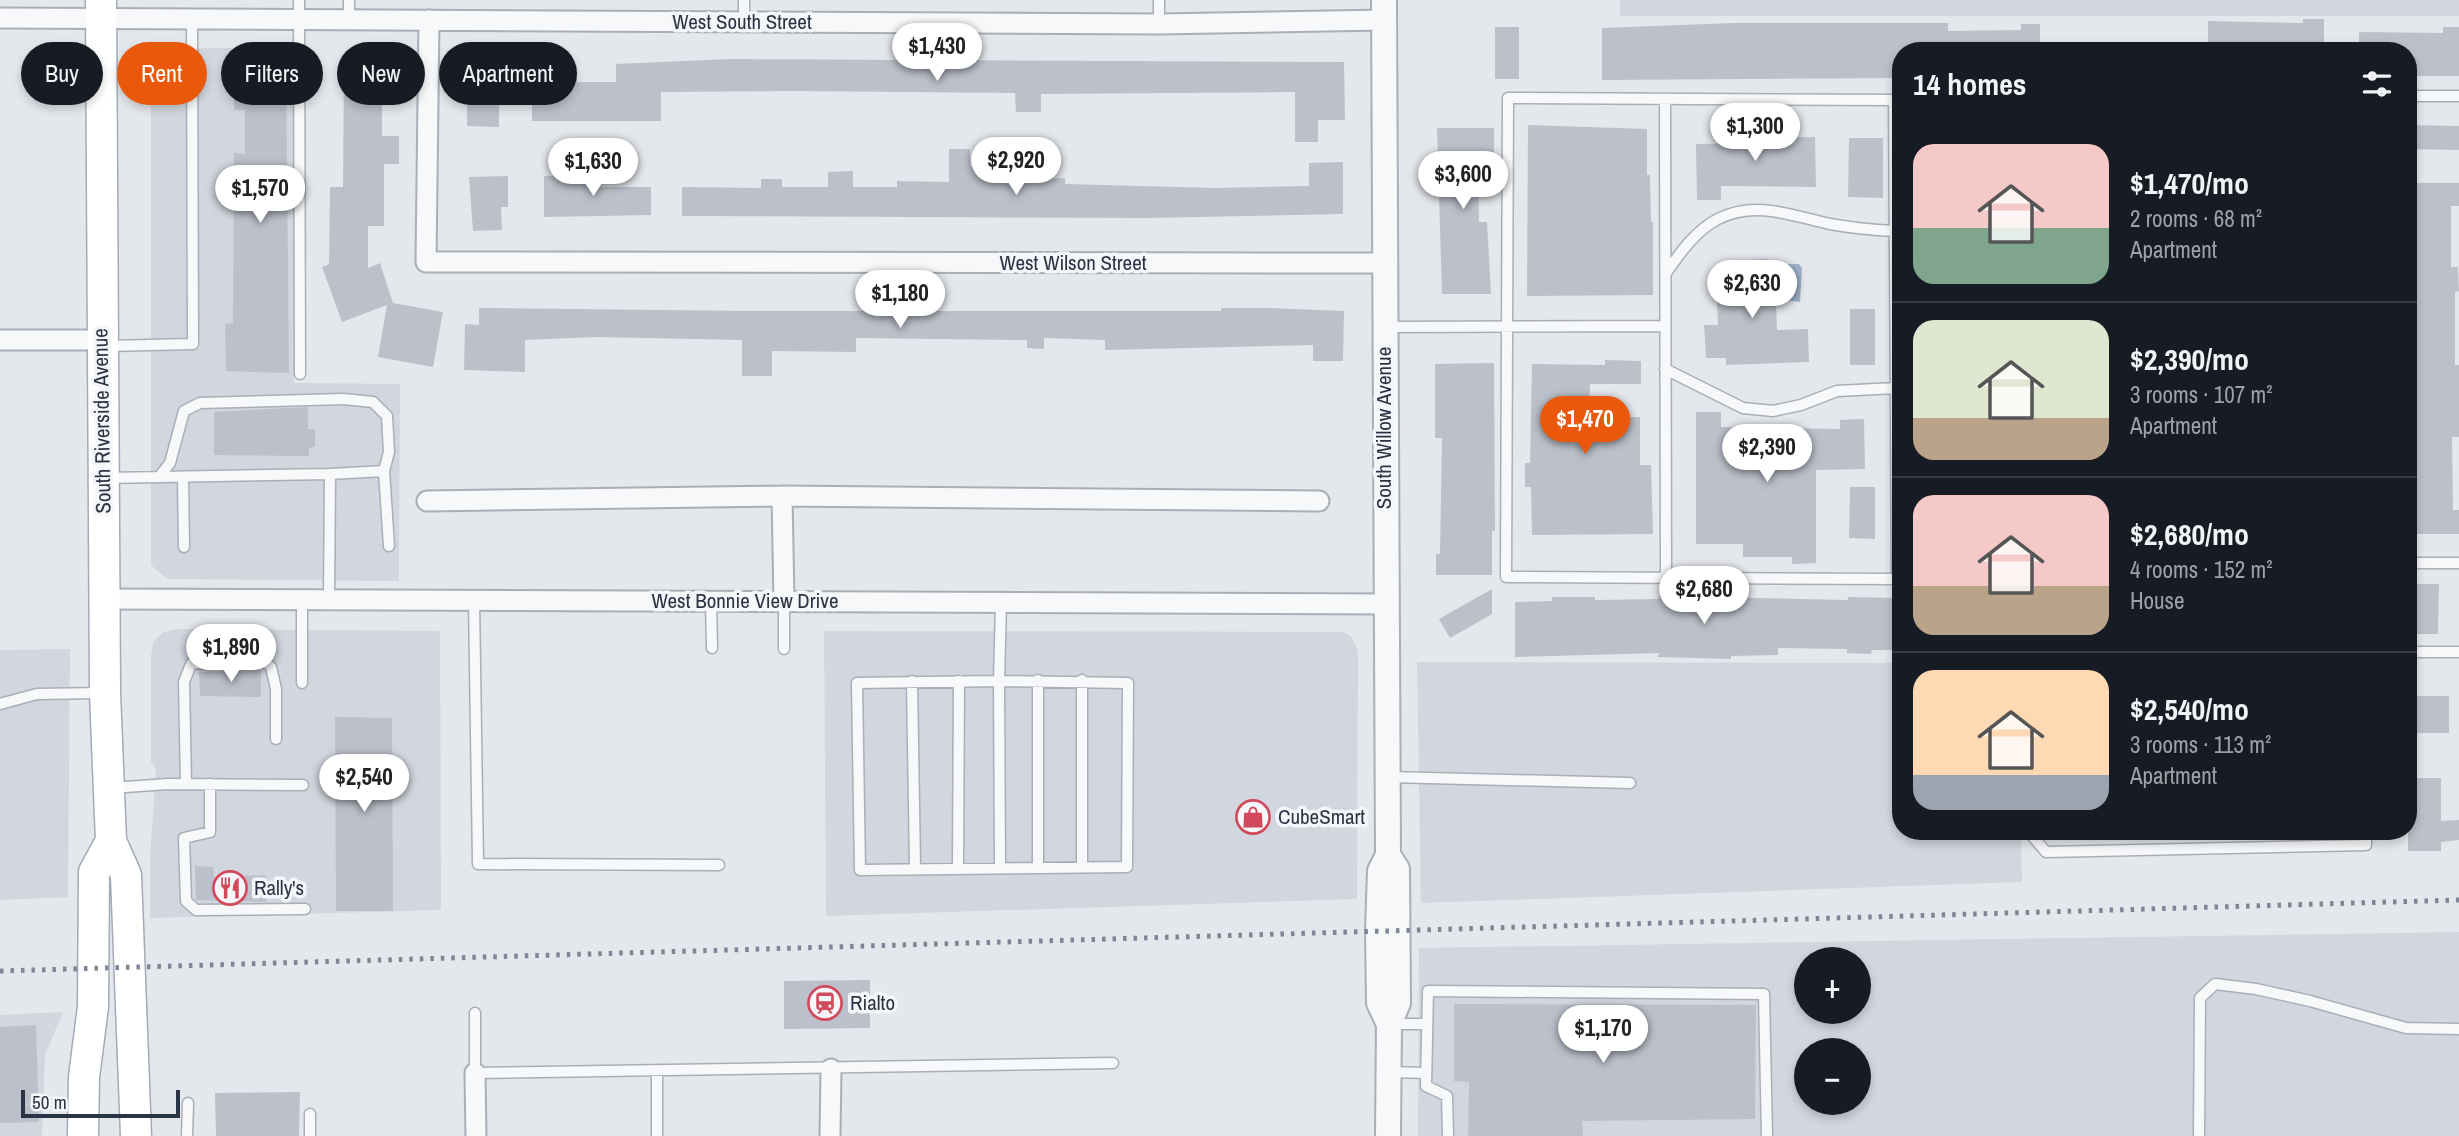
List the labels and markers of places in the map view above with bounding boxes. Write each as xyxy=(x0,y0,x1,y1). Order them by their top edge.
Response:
pin: $1,430 xyxy=(880,24,994,83)
pin: $1,300 xyxy=(1698,104,1812,163)
pin: $1,630 xyxy=(536,138,650,198)
pin: $2,920 xyxy=(959,138,1073,197)
pin: $3,600 xyxy=(1406,152,1520,211)
pin: $1,570 xyxy=(203,166,317,225)
pin: $2,630 xyxy=(1695,260,1809,320)
pin: $1,180 xyxy=(843,270,957,330)
pin: $1,470 xyxy=(1528,396,1642,456)
pin: $2,390 xyxy=(1710,424,1824,484)
pin: $2,680 xyxy=(1647,566,1761,626)
pin: $1,890 xyxy=(174,624,288,684)
pin: $2,540 xyxy=(307,754,421,814)
shop icon: CubeSmart xyxy=(1234,798,1272,836)
place label: CubeSmart xyxy=(1278,802,1365,831)
restaurant icon: Rally's xyxy=(211,869,249,907)
place label: Rally's xyxy=(254,873,304,902)
station icon: Rialto xyxy=(806,984,844,1022)
place label: Rialto xyxy=(850,988,895,1017)
pin: $1,170 xyxy=(1546,1006,1660,1065)

